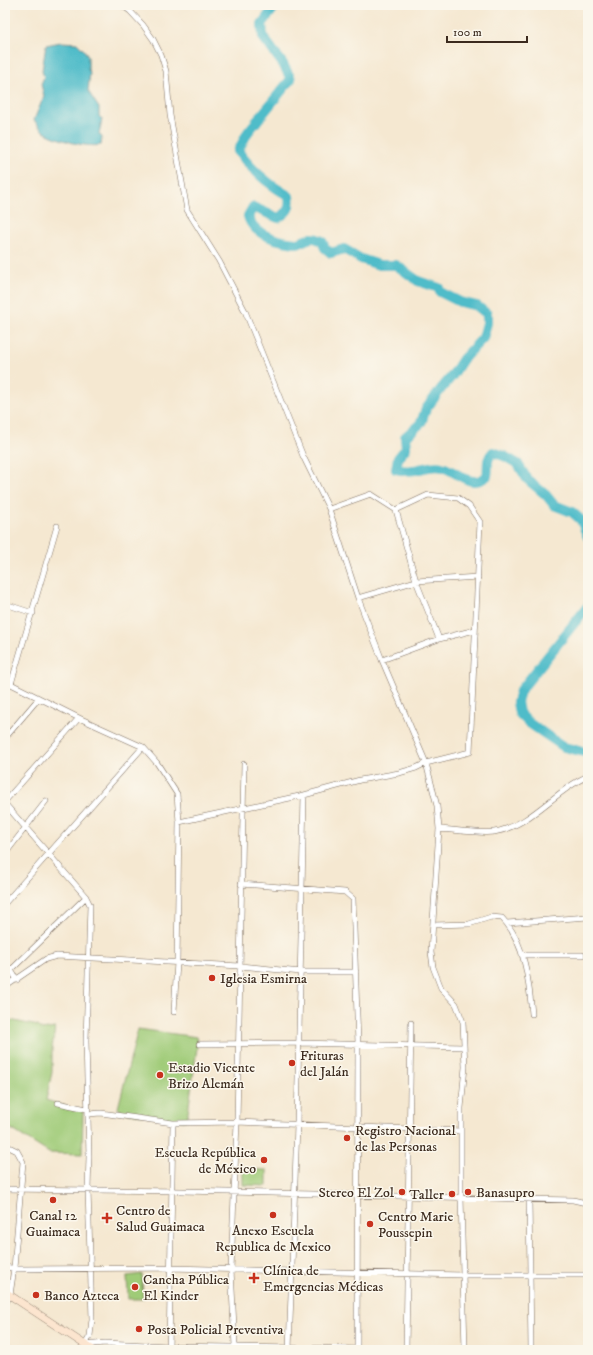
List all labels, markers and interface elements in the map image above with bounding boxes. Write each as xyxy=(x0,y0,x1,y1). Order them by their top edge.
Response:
scale bar xyxy=(447,18,527,44)
text: 100 m xyxy=(453,25,482,40)
place label: Iglesia Esmirna xyxy=(220,970,307,988)
marker: Iglesia Esmirna xyxy=(207,973,217,983)
place label: Frituras del Jalán xyxy=(300,1047,349,1081)
marker: Frituras del Jalán xyxy=(287,1058,297,1068)
place label: Estadio Vicente Brizo Alemán xyxy=(168,1059,255,1093)
marker: Estadio Vicente Brizo Alemán xyxy=(155,1070,165,1080)
place label: Registro Nacional de las Personas xyxy=(355,1122,456,1156)
marker: Registro Nacional de las Personas xyxy=(342,1133,352,1143)
place label: Escuela República de México xyxy=(155,1144,256,1178)
marker: Escuela República de México xyxy=(259,1155,269,1165)
place label: Stereo El Zol xyxy=(318,1184,395,1202)
place label: Banasupro xyxy=(476,1184,535,1202)
place label: Taller xyxy=(409,1186,445,1204)
marker: Stereo El Zol xyxy=(397,1187,407,1197)
marker: Banasupro xyxy=(463,1187,473,1197)
marker: Taller xyxy=(447,1189,457,1199)
marker: Canal 12 Guaimaca xyxy=(48,1195,58,1205)
place label: Centro de Salud Guaimaca xyxy=(116,1202,205,1236)
place label: Canal 12 Guaimaca xyxy=(26,1207,80,1241)
place label: Centro Marie Poussepin xyxy=(378,1208,453,1242)
marker: Anexo Escuela Republica de Mexico xyxy=(268,1210,278,1220)
marker: Centro de Salud Guaimaca xyxy=(101,1212,113,1224)
marker: Centro Marie Poussepin xyxy=(365,1219,375,1229)
place label: Anexo Escuela Republica de Mexico xyxy=(215,1222,331,1256)
place label: Clínica de Emergencias Médicas xyxy=(263,1262,384,1296)
place label: Cancha Pública El Kinder xyxy=(143,1271,229,1305)
marker: Clínica de Emergencias Médicas xyxy=(248,1272,260,1284)
marker: Cancha Pública El Kinder xyxy=(130,1282,140,1292)
place label: Banco Azteca xyxy=(44,1287,119,1305)
marker: Banco Azteca xyxy=(31,1290,41,1300)
place label: Posta Policial Preventiva xyxy=(147,1321,284,1339)
marker: Posta Policial Preventiva xyxy=(134,1324,144,1334)

